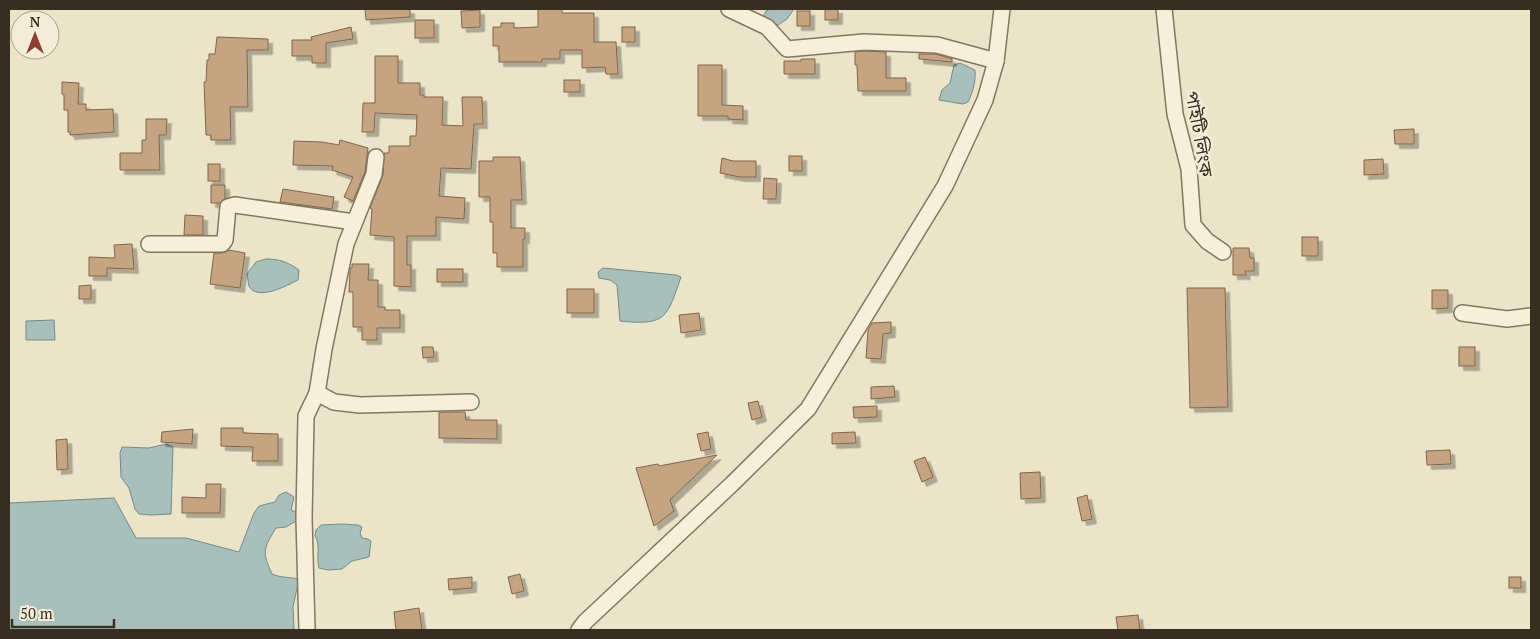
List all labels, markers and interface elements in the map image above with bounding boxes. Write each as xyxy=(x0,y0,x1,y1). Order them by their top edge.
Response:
north arrow xyxy=(10,10,60,60)
text: N xyxy=(30,12,41,31)
street label: পাইটি লিংক xyxy=(1181,89,1219,179)
scale bar xyxy=(12,596,115,628)
text: 50 m xyxy=(20,603,53,623)

